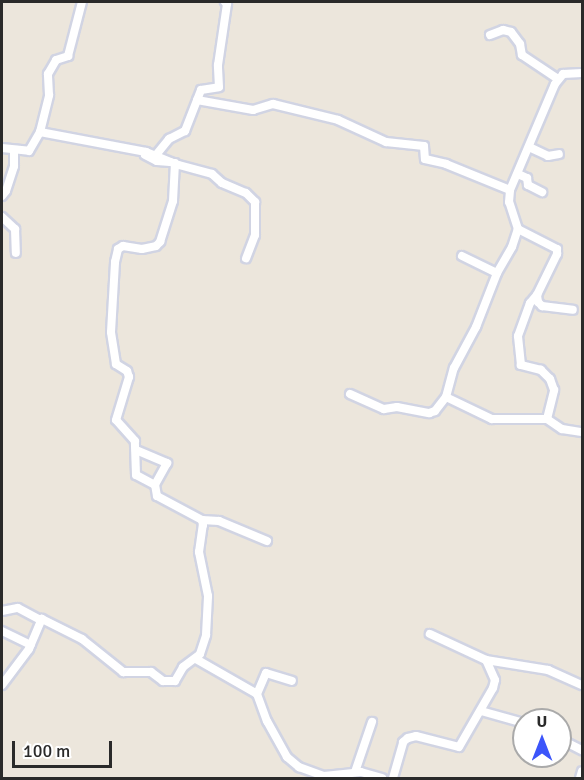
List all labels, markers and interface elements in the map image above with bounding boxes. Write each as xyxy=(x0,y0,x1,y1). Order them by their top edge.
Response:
north arrow xyxy=(512,708,572,768)
text: U xyxy=(537,712,547,732)
scale bar xyxy=(15,729,116,767)
text: 100 m xyxy=(23,740,70,762)

